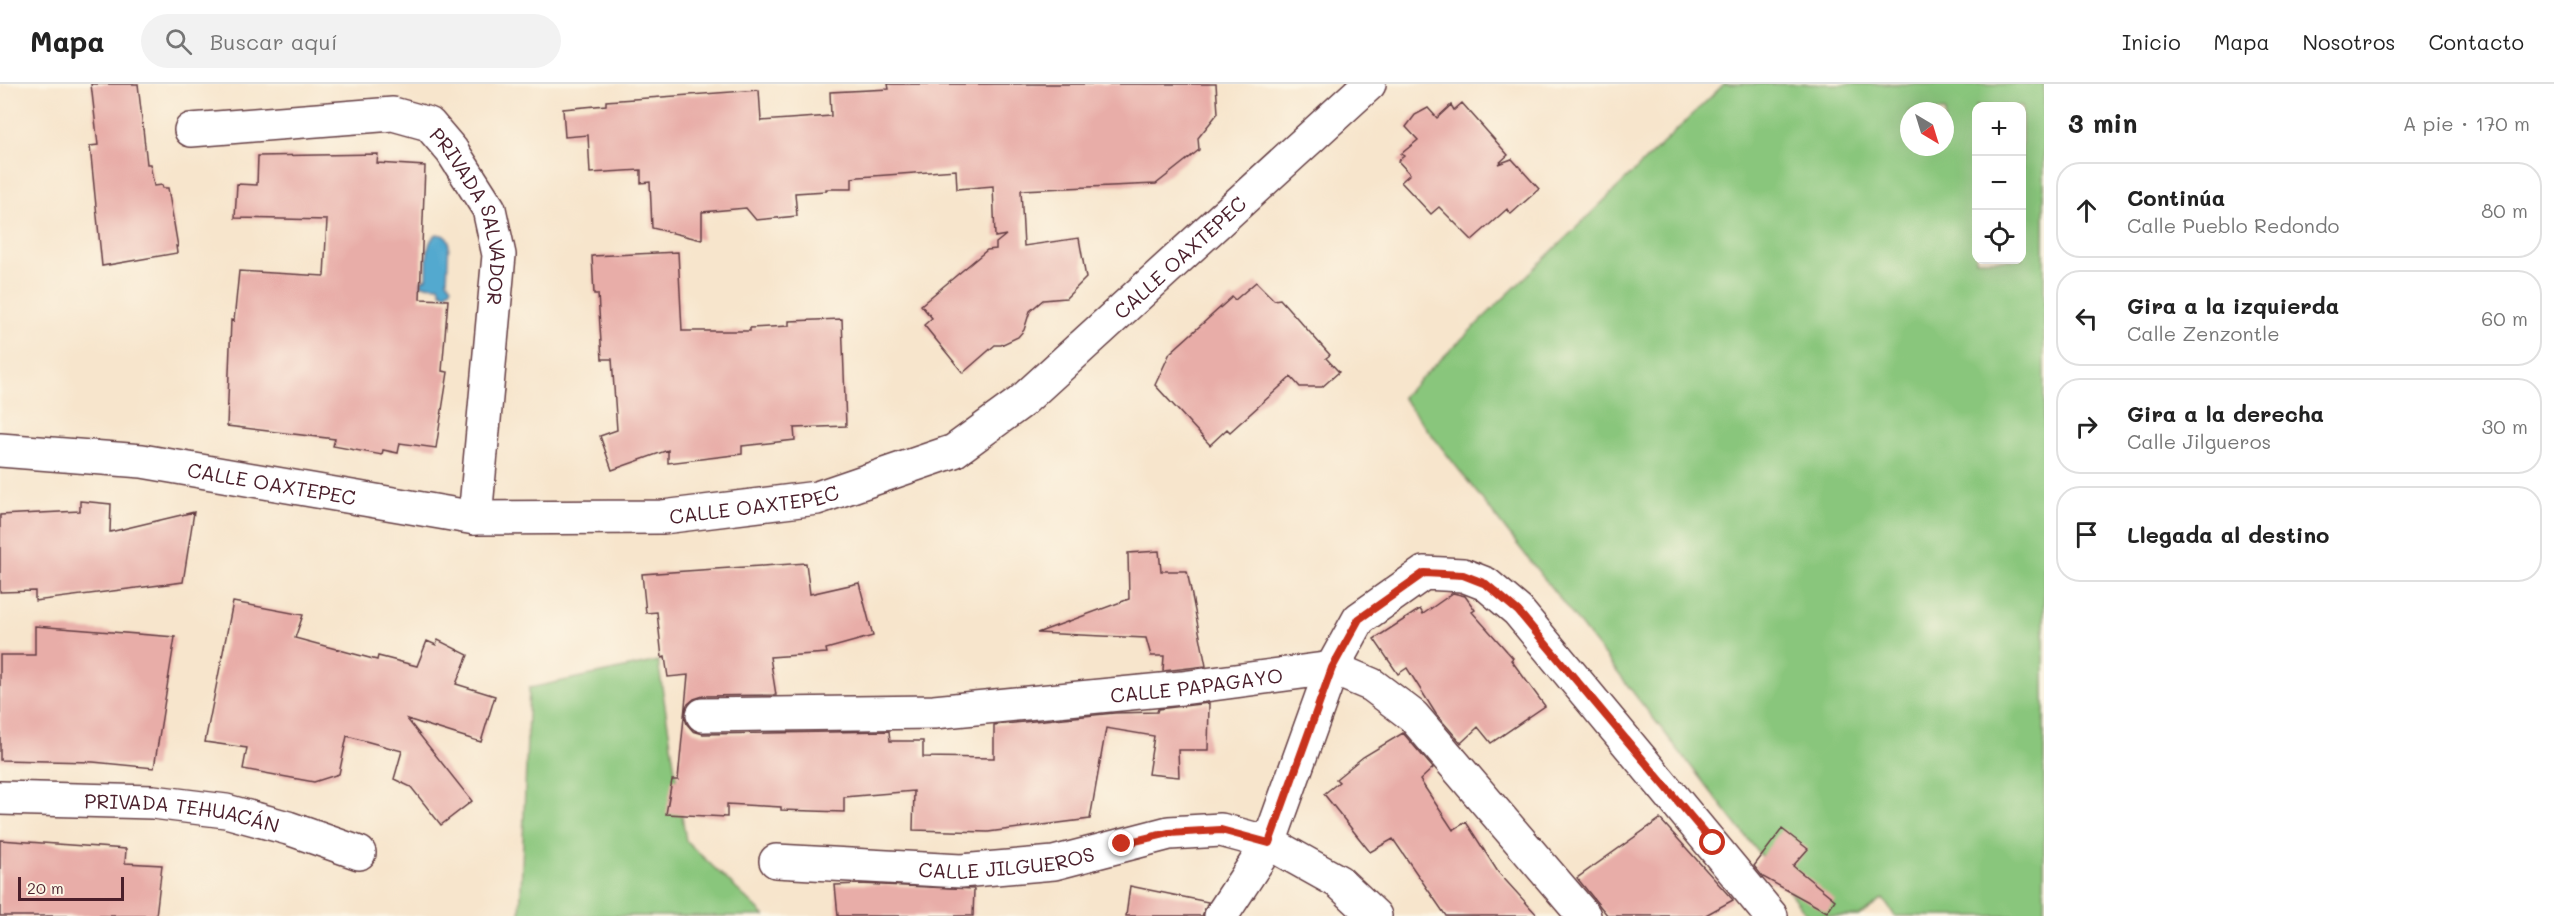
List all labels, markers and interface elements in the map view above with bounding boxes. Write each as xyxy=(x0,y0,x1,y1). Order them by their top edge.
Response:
search box xyxy=(141,14,561,68)
text: Mapa xyxy=(30,23,105,59)
icon: search xyxy=(162,25,195,58)
text: Buscar aquí xyxy=(210,27,338,56)
text: Inicio xyxy=(2122,28,2181,55)
text: Mapa xyxy=(2214,28,2269,55)
text: Nosotros xyxy=(2302,28,2396,55)
text: Contacto xyxy=(2429,28,2524,55)
north arrow xyxy=(1900,102,1954,156)
map controls xyxy=(1972,102,2026,264)
button: + xyxy=(1972,102,2026,156)
text: 3 min xyxy=(2068,106,2137,140)
text: A pie · 170 m xyxy=(2403,110,2530,136)
street label: PRIVADA SALVADOR xyxy=(425,122,512,306)
button: − xyxy=(1972,156,2026,210)
text: Continúa xyxy=(2127,183,2225,212)
street label: CALLE OAXTEPEC xyxy=(1108,190,1251,324)
icon: ahead xyxy=(2070,194,2103,227)
text: 80 m xyxy=(2481,197,2528,223)
button: locate xyxy=(1972,210,2026,264)
text: Calle Pueblo Redondo xyxy=(2127,212,2339,238)
text: Gira a la izquierda xyxy=(2127,291,2339,320)
icon: left xyxy=(2070,302,2103,335)
text: 60 m xyxy=(2481,305,2528,331)
text: Calle Zenzontle xyxy=(2127,320,2280,346)
text: Gira a la derecha xyxy=(2127,399,2324,428)
icon: right xyxy=(2070,410,2103,443)
text: 30 m xyxy=(2482,413,2528,439)
text: Calle Jilgueros xyxy=(2127,428,2271,454)
street label: CALLE OAXTEPEC xyxy=(185,456,358,510)
street label: CALLE OAXTEPEC xyxy=(668,479,842,529)
icon: arrive xyxy=(2070,518,2103,551)
text: Llegada al destino xyxy=(2127,520,2329,549)
street label: CALLE PAPAGAYO xyxy=(1109,662,1284,708)
street label: PRIVADA TEHUACÁN xyxy=(84,787,283,838)
route start xyxy=(1699,829,1725,855)
route end xyxy=(1108,830,1134,856)
street label: CALLE JILGUEROS xyxy=(918,840,1097,884)
scale bar xyxy=(18,874,124,902)
text: 20 m xyxy=(27,877,64,898)

